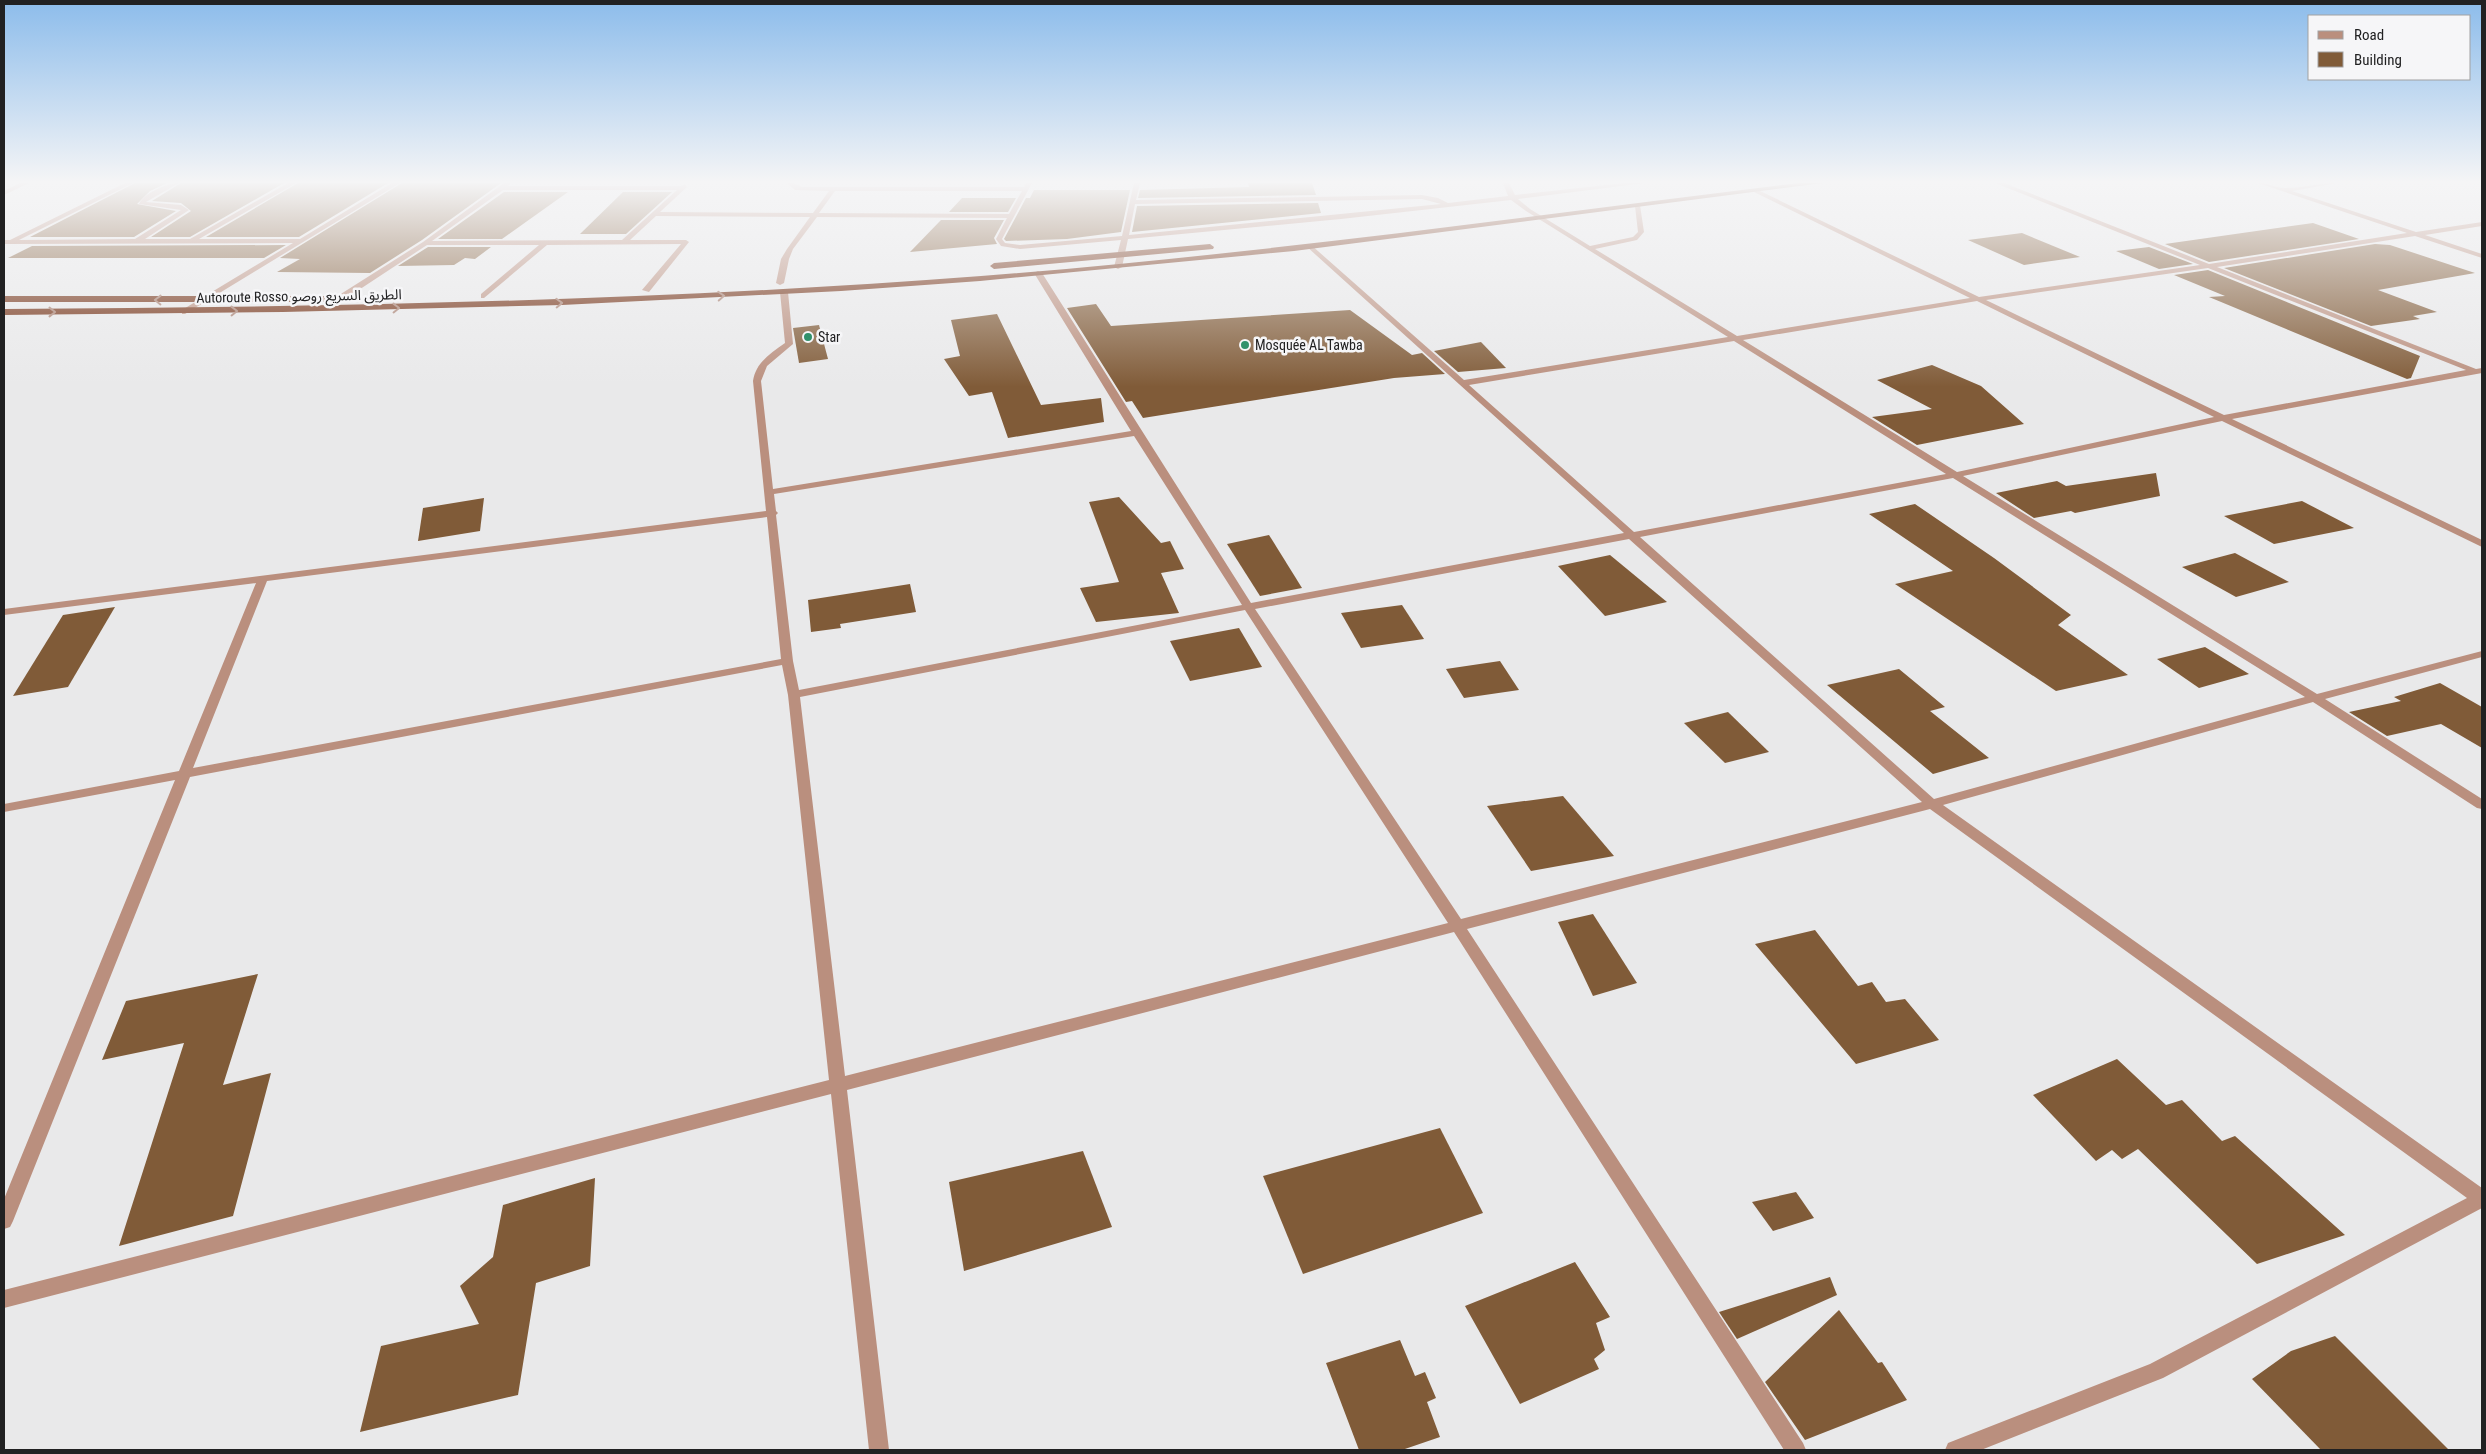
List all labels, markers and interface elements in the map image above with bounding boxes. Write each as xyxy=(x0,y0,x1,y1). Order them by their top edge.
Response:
legend xyxy=(2308,15,2471,80)
text: Road xyxy=(2354,26,2384,44)
text: Building xyxy=(2354,51,2402,69)
street label: Autoroute Rosso الطريق السريع روصو xyxy=(196,286,402,309)
one-way arrow xyxy=(717,290,725,301)
one-way arrow xyxy=(154,295,162,305)
one-way arrow xyxy=(555,298,563,309)
one-way arrow xyxy=(393,303,401,313)
one-way arrow xyxy=(230,306,238,316)
one-way arrow xyxy=(49,307,57,317)
place label: Star xyxy=(818,329,840,345)
marker: Star xyxy=(802,331,814,343)
place label: Mosquée AL Tawba xyxy=(1255,337,1363,353)
marker: Mosquée AL Tawba xyxy=(1239,339,1251,351)

